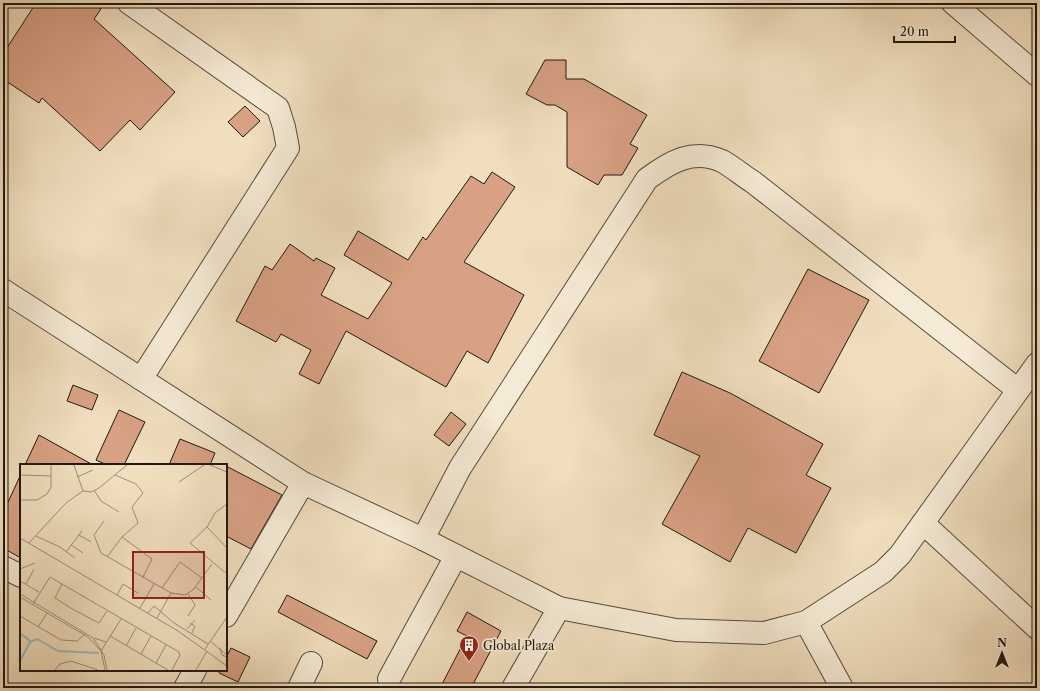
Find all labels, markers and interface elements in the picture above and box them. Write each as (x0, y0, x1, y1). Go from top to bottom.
scale bar (894, 18, 955, 44)
text: 20 m (900, 24, 929, 39)
inset map (20, 464, 227, 671)
north arrow (982, 633, 1022, 673)
building icon: Global Plaza (458, 634, 480, 662)
text: N (997, 636, 1007, 650)
place label: Global Plaza (483, 638, 555, 653)

